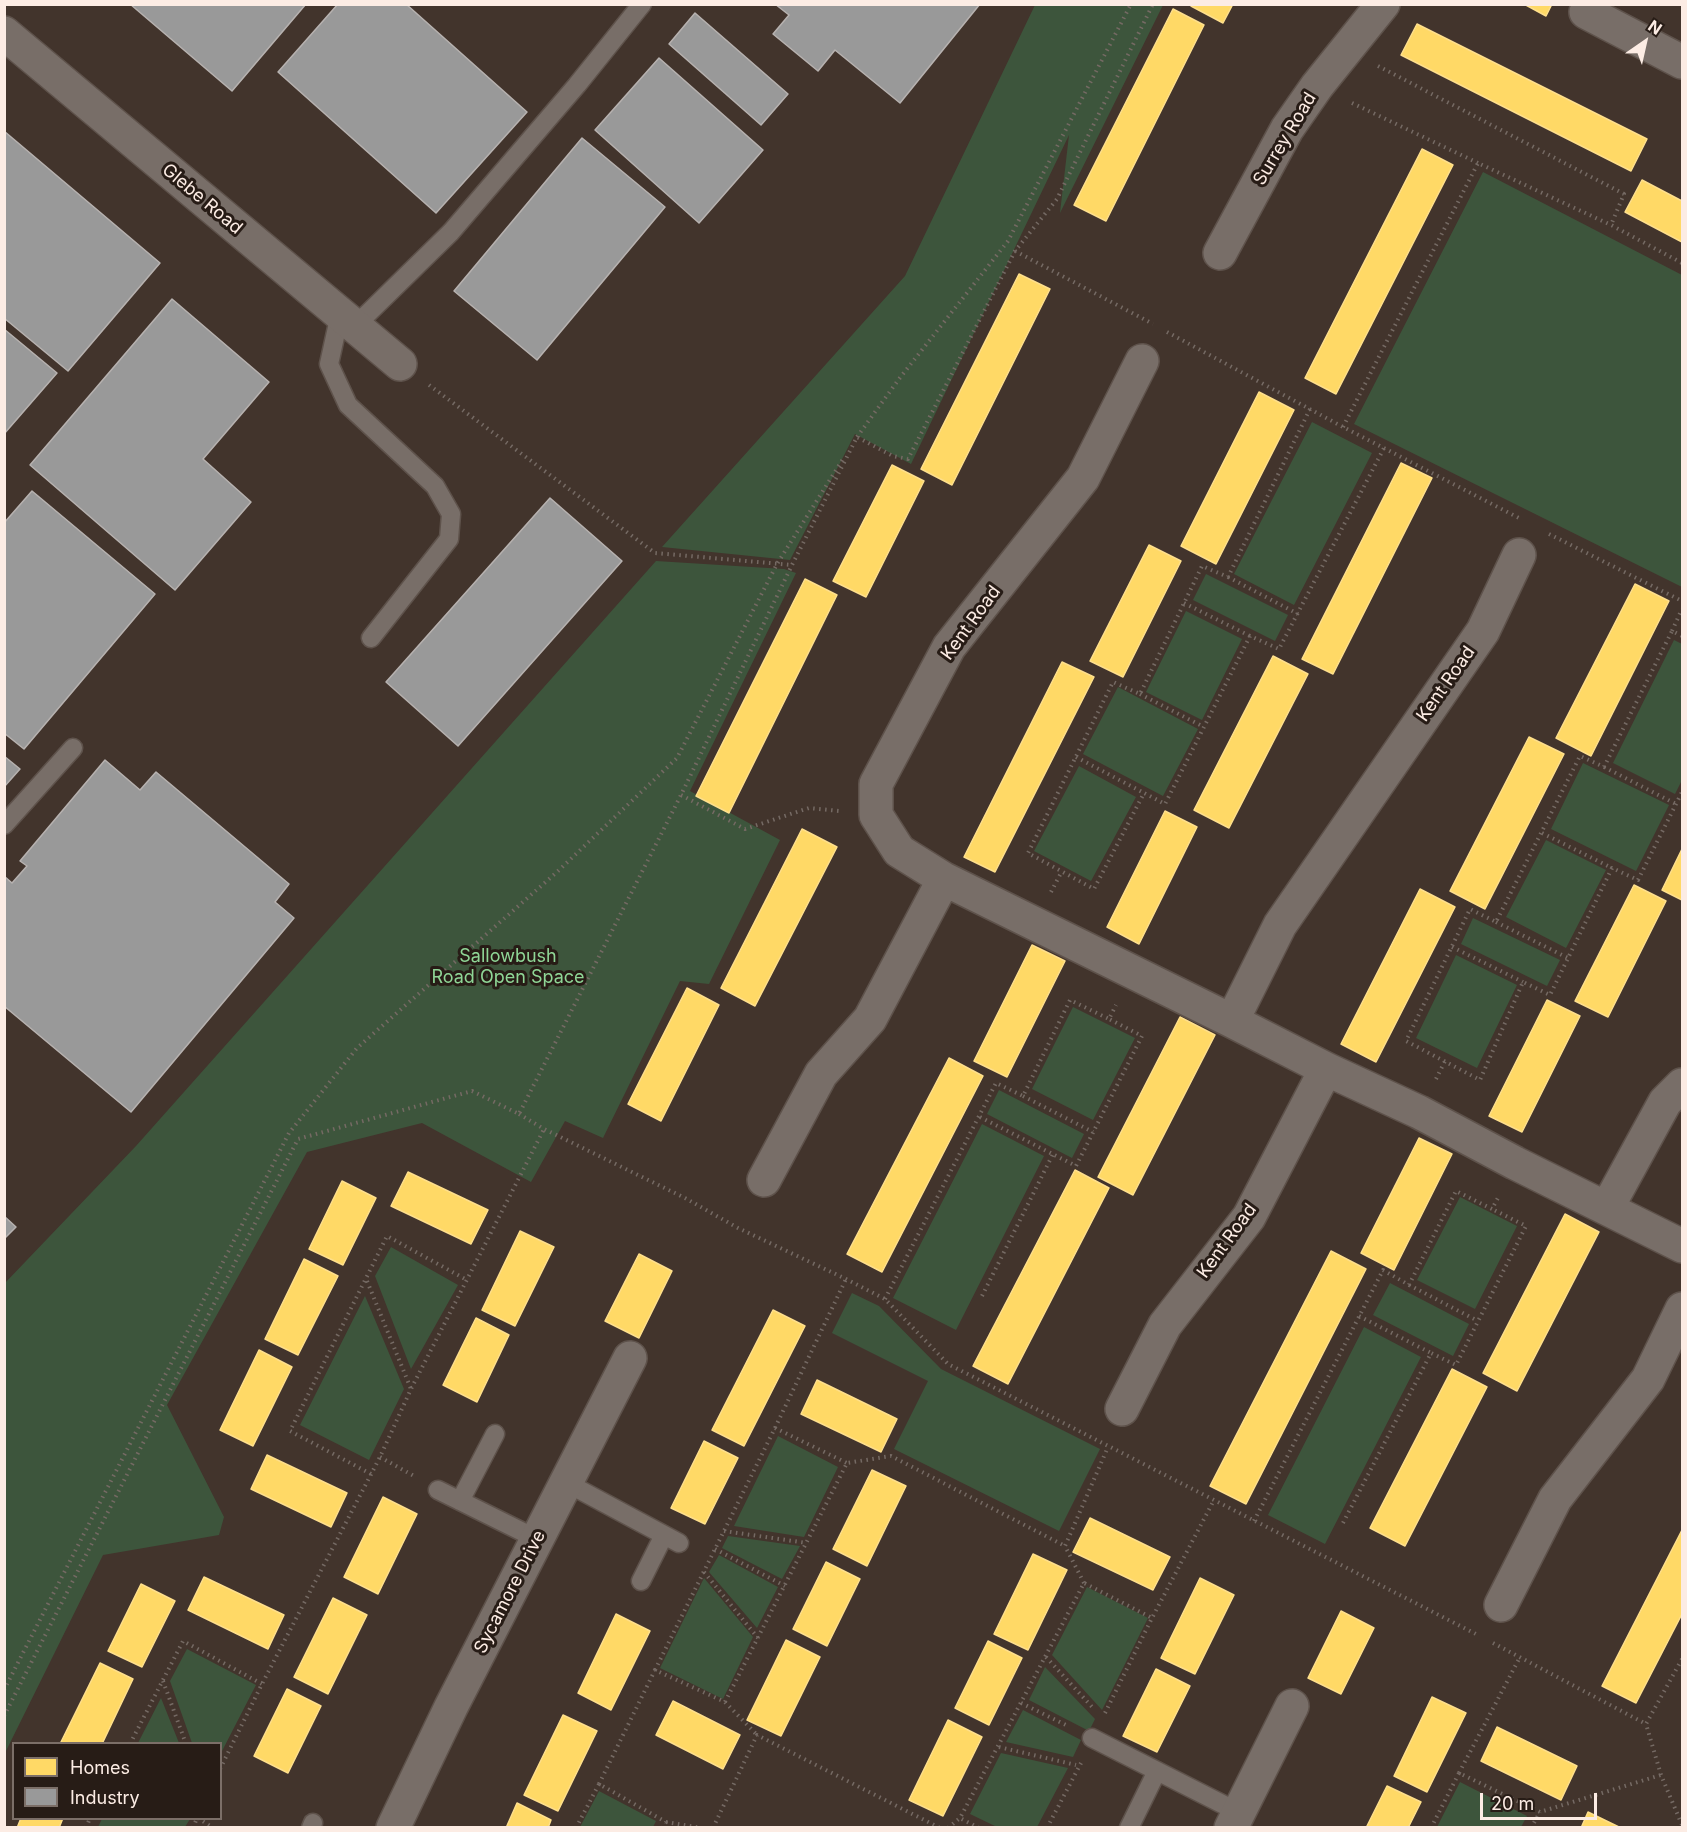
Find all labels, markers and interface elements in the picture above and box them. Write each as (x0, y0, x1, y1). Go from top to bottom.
north arrow (1615, 12, 1675, 72)
text: N (1644, 15, 1666, 39)
street label: Surrey Road (1249, 89, 1321, 189)
street label: Glebe Road (157, 159, 247, 239)
street label: Kent Road (937, 582, 1005, 664)
street label: Kent Road (1412, 642, 1480, 726)
park label: Sallowbush Road Open Space (431, 946, 585, 988)
street label: Kent Road (1193, 1200, 1261, 1282)
street label: Sycamore Drive (470, 1527, 550, 1657)
legend (12, 1742, 222, 1820)
text: Homes (70, 1757, 130, 1778)
scale bar (1483, 1781, 1600, 1819)
text: Industry (70, 1787, 140, 1808)
text: 20 m (1491, 1793, 1534, 1814)

